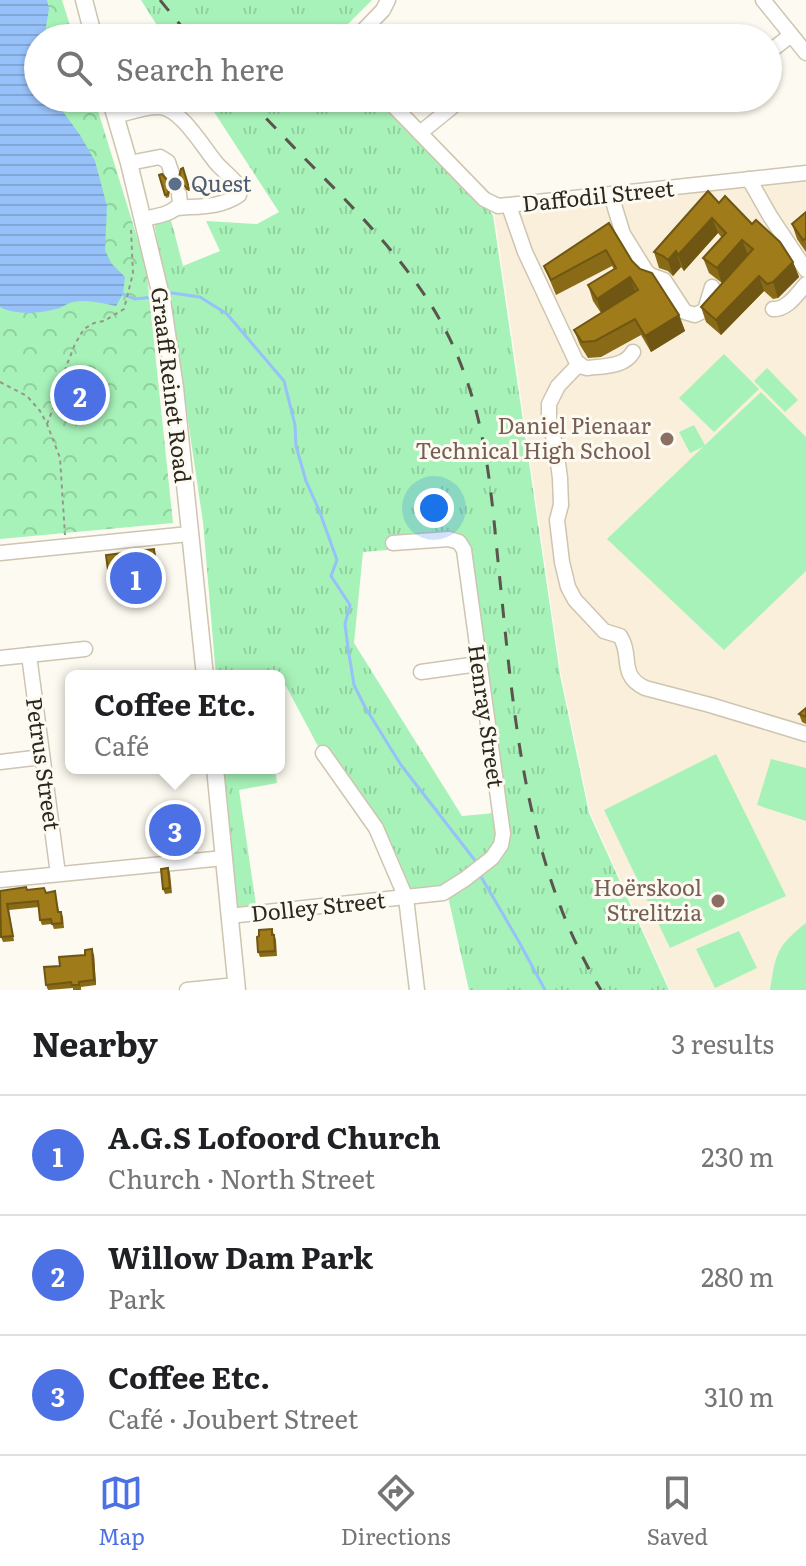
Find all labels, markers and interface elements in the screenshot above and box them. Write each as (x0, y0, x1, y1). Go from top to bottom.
search box (24, 24, 782, 112)
icon: search (52, 46, 96, 90)
text: Search here (116, 46, 284, 90)
place label: Quest (191, 166, 251, 199)
street label: Daffodil Street (520, 170, 676, 219)
marker: Quest (166, 175, 184, 193)
street label: Graaff Reinet Road (144, 285, 201, 485)
pin: 2 (54, 365, 106, 425)
place label: Daniel Pienaar Technical High School (415, 408, 652, 466)
marker: Daniel Pienaar Technical High School (658, 430, 676, 448)
your location (414, 488, 454, 528)
pin: 1 (110, 548, 162, 608)
street label: Henray Street (461, 642, 514, 790)
popup (65, 670, 285, 774)
text: Coffee Etc. (94, 681, 256, 725)
street label: Petrus Street (19, 695, 70, 833)
text: Café (94, 725, 149, 764)
pin: 3 (149, 800, 201, 860)
place label: Hoërskool Strelitzia (593, 870, 702, 928)
street label: Dolley Street (249, 882, 387, 929)
marker: Hoërskool Strelitzia (709, 892, 727, 910)
text: Nearby (32, 1017, 158, 1067)
text: 3 results (671, 1023, 774, 1062)
text: A.G.S Lofoord Church (108, 1114, 441, 1158)
text: 1 (53, 1136, 63, 1175)
text: 230 m (701, 1136, 774, 1175)
text: Church · North Street (108, 1158, 375, 1197)
text: Willow Dam Park (108, 1234, 373, 1278)
text: 2 (51, 1256, 65, 1295)
text: 280 m (701, 1256, 774, 1295)
text: Park (108, 1278, 165, 1317)
text: Coffee Etc. (108, 1354, 270, 1398)
text: 3 (51, 1376, 65, 1415)
text: 310 m (704, 1376, 774, 1415)
text: Café · Joubert Street (108, 1398, 358, 1437)
tab: Map (98, 1471, 145, 1552)
tab: Directions (341, 1471, 451, 1552)
tab: Saved (647, 1471, 708, 1552)

